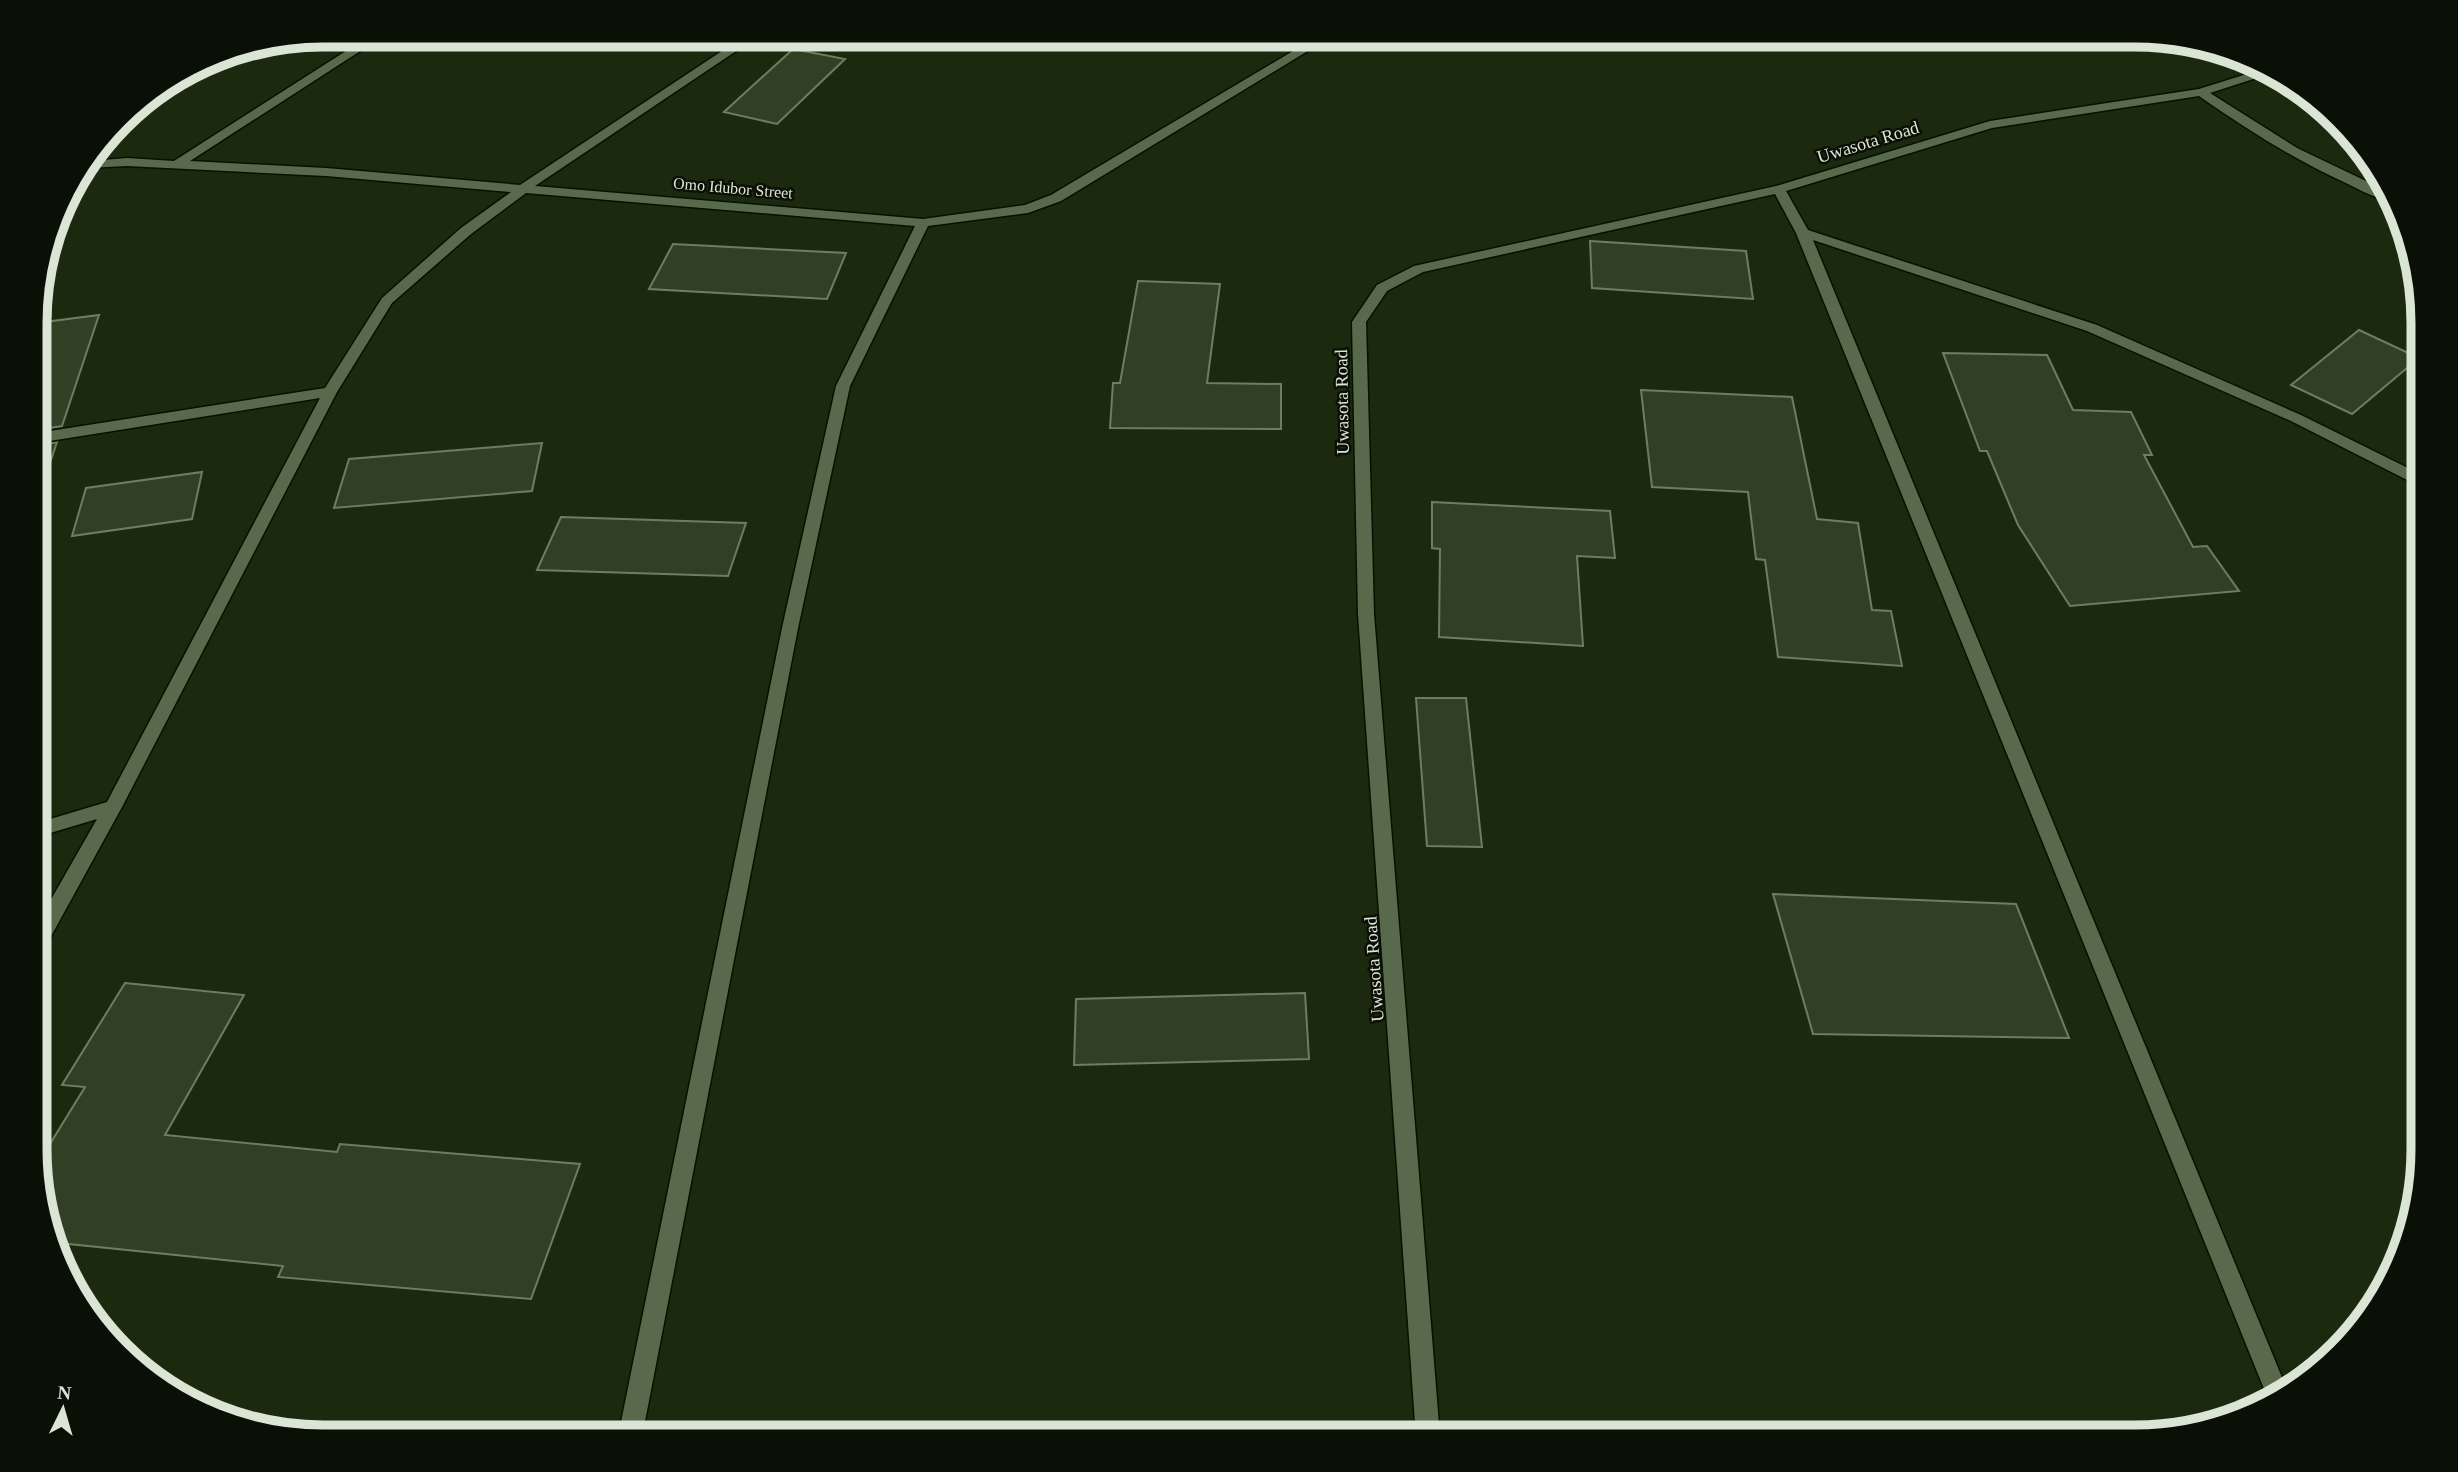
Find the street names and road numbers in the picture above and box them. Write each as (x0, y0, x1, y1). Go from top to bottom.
street label: Uwasota Road (1815, 117, 1921, 167)
street label: Omo Idubor Street (672, 174, 794, 202)
street label: Uwasota Road (1331, 349, 1353, 455)
street label: Uwasota Road (1360, 916, 1388, 1022)

